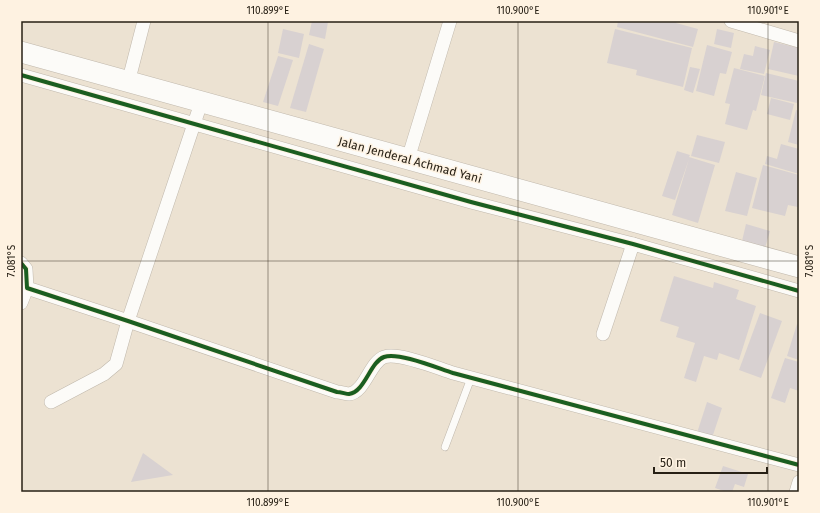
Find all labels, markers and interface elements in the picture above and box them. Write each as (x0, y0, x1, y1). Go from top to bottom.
text: 110.899°E (247, 5, 289, 17)
text: 110.900°E (496, 5, 540, 17)
text: 110.901°E (747, 5, 789, 17)
street label: Jalan Jenderal Achmad Yani (337, 134, 483, 186)
text: 7.081°S (6, 244, 18, 277)
text: 7.081°S (804, 244, 816, 277)
scale bar (654, 449, 767, 475)
text: 50 m (660, 456, 686, 470)
text: 110.899°E (247, 497, 289, 509)
text: 110.900°E (496, 497, 540, 509)
text: 110.901°E (747, 497, 789, 509)

